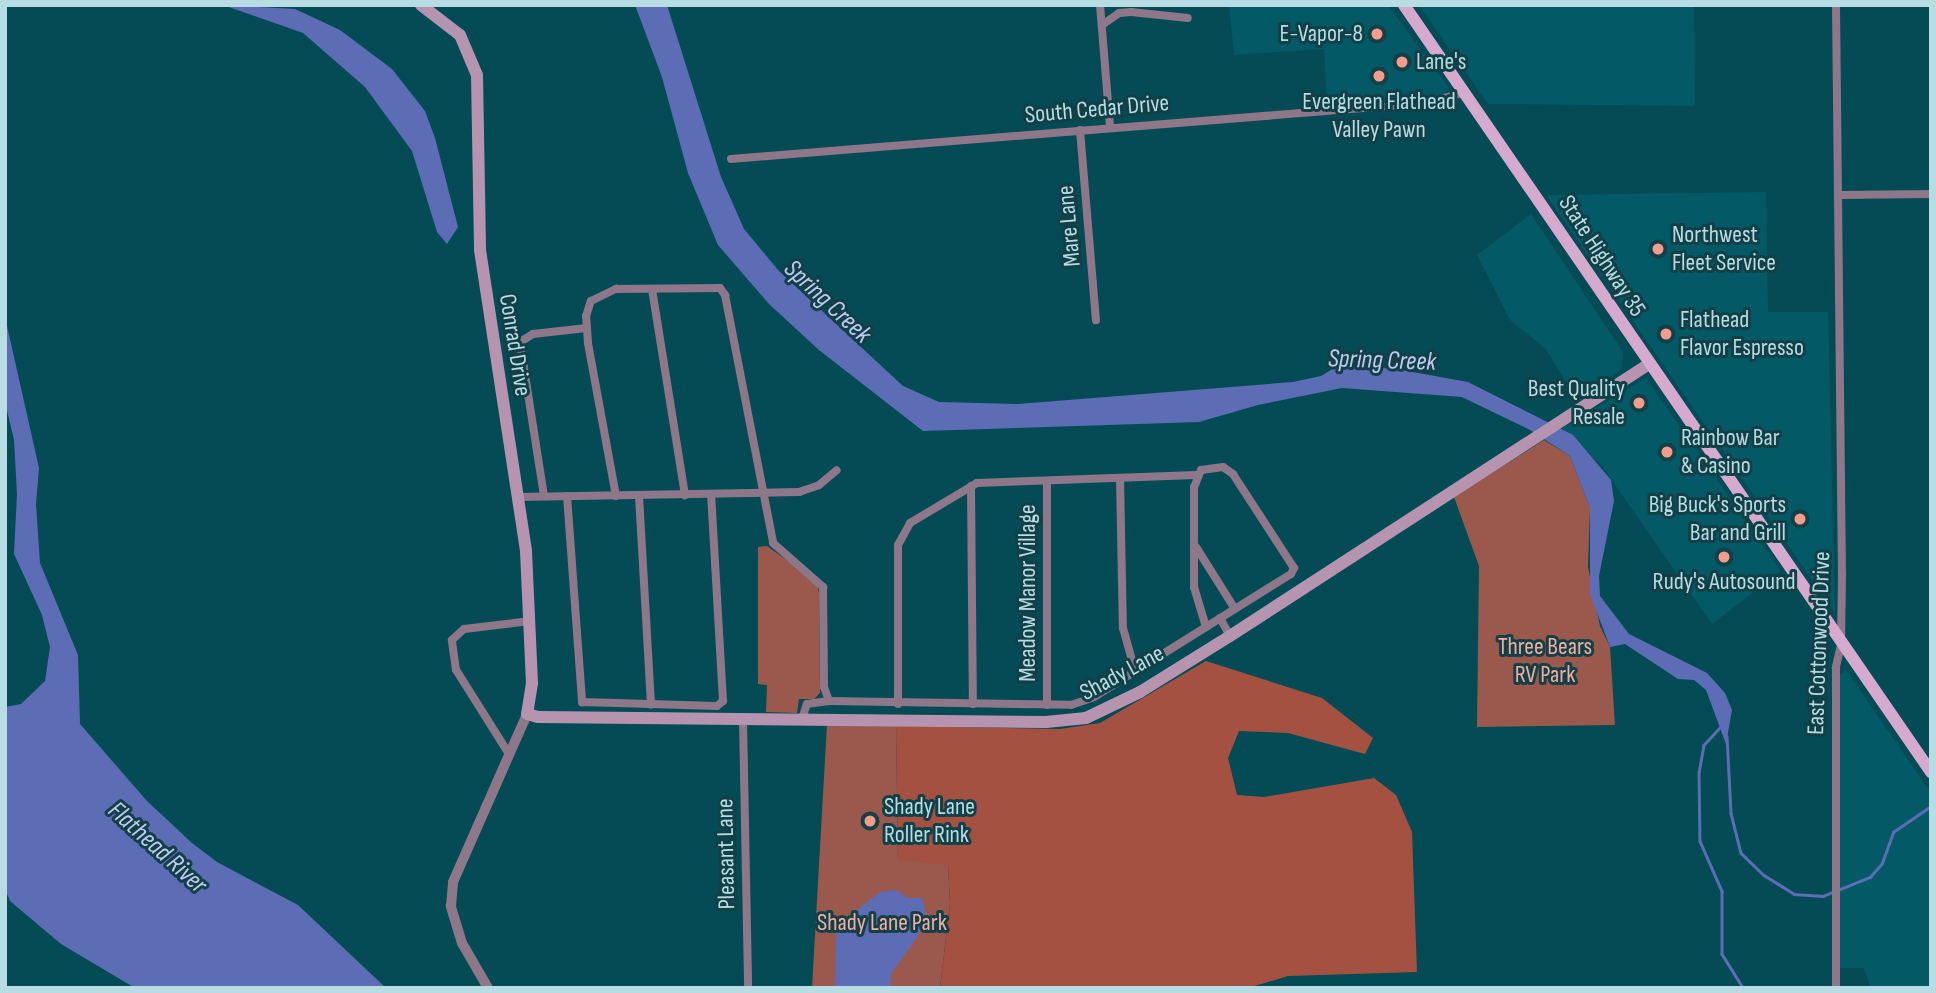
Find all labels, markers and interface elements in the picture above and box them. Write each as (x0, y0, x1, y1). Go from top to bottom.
place label: E-Vapor-8 (1280, 20, 1363, 48)
marker: E-Vapor-8 (1369, 26, 1385, 42)
place label: Lane's (1416, 48, 1466, 76)
marker: Lane's (1394, 54, 1410, 70)
marker: Evergreen Flathead Valley Pawn (1371, 68, 1387, 84)
street label: South Cedar Drive (1024, 88, 1170, 130)
place label: Evergreen Flathead Valley Pawn (1302, 88, 1456, 144)
street label: Mare Lane (1051, 184, 1087, 268)
street label: State Highway 35 (1552, 190, 1652, 322)
place label: Northwest Fleet Service (1672, 221, 1776, 277)
marker: Northwest Fleet Service (1650, 241, 1666, 257)
water label: Spring Creek (777, 254, 877, 350)
street label: Conrad Drive (493, 292, 537, 398)
place label: Flathead Flavor Espresso (1680, 306, 1804, 362)
marker: Flathead Flavor Espresso (1658, 326, 1674, 342)
water label: Spring Creek (1327, 344, 1437, 378)
place label: Best Quality Resale (1528, 375, 1625, 431)
marker: Best Quality Resale (1631, 395, 1647, 411)
place label: Rainbow Bar & Casino (1681, 424, 1780, 480)
marker: Rainbow Bar & Casino (1659, 444, 1675, 460)
place label: Big Buck's Sports Bar and Grill (1649, 491, 1786, 547)
street label: Meadow Manor Village (1014, 504, 1042, 682)
marker: Big Buck's Sports Bar and Grill (1792, 511, 1808, 527)
marker: Rudy's Autosound (1716, 549, 1732, 565)
street label: East Cottonwood Drive (1801, 551, 1837, 735)
place label: Rudy's Autosound (1653, 568, 1795, 596)
park label: Three Bears RV Park (1498, 633, 1592, 689)
street label: Shady Lane (1075, 639, 1169, 707)
place label: Shady Lane Roller Rink (884, 793, 975, 849)
water label: Flathead River (101, 795, 213, 901)
street label: Pleasant Lane (711, 798, 741, 910)
marker: Shady Lane Roller Rink (862, 813, 878, 829)
park label: Shady Lane Park (817, 909, 947, 937)

